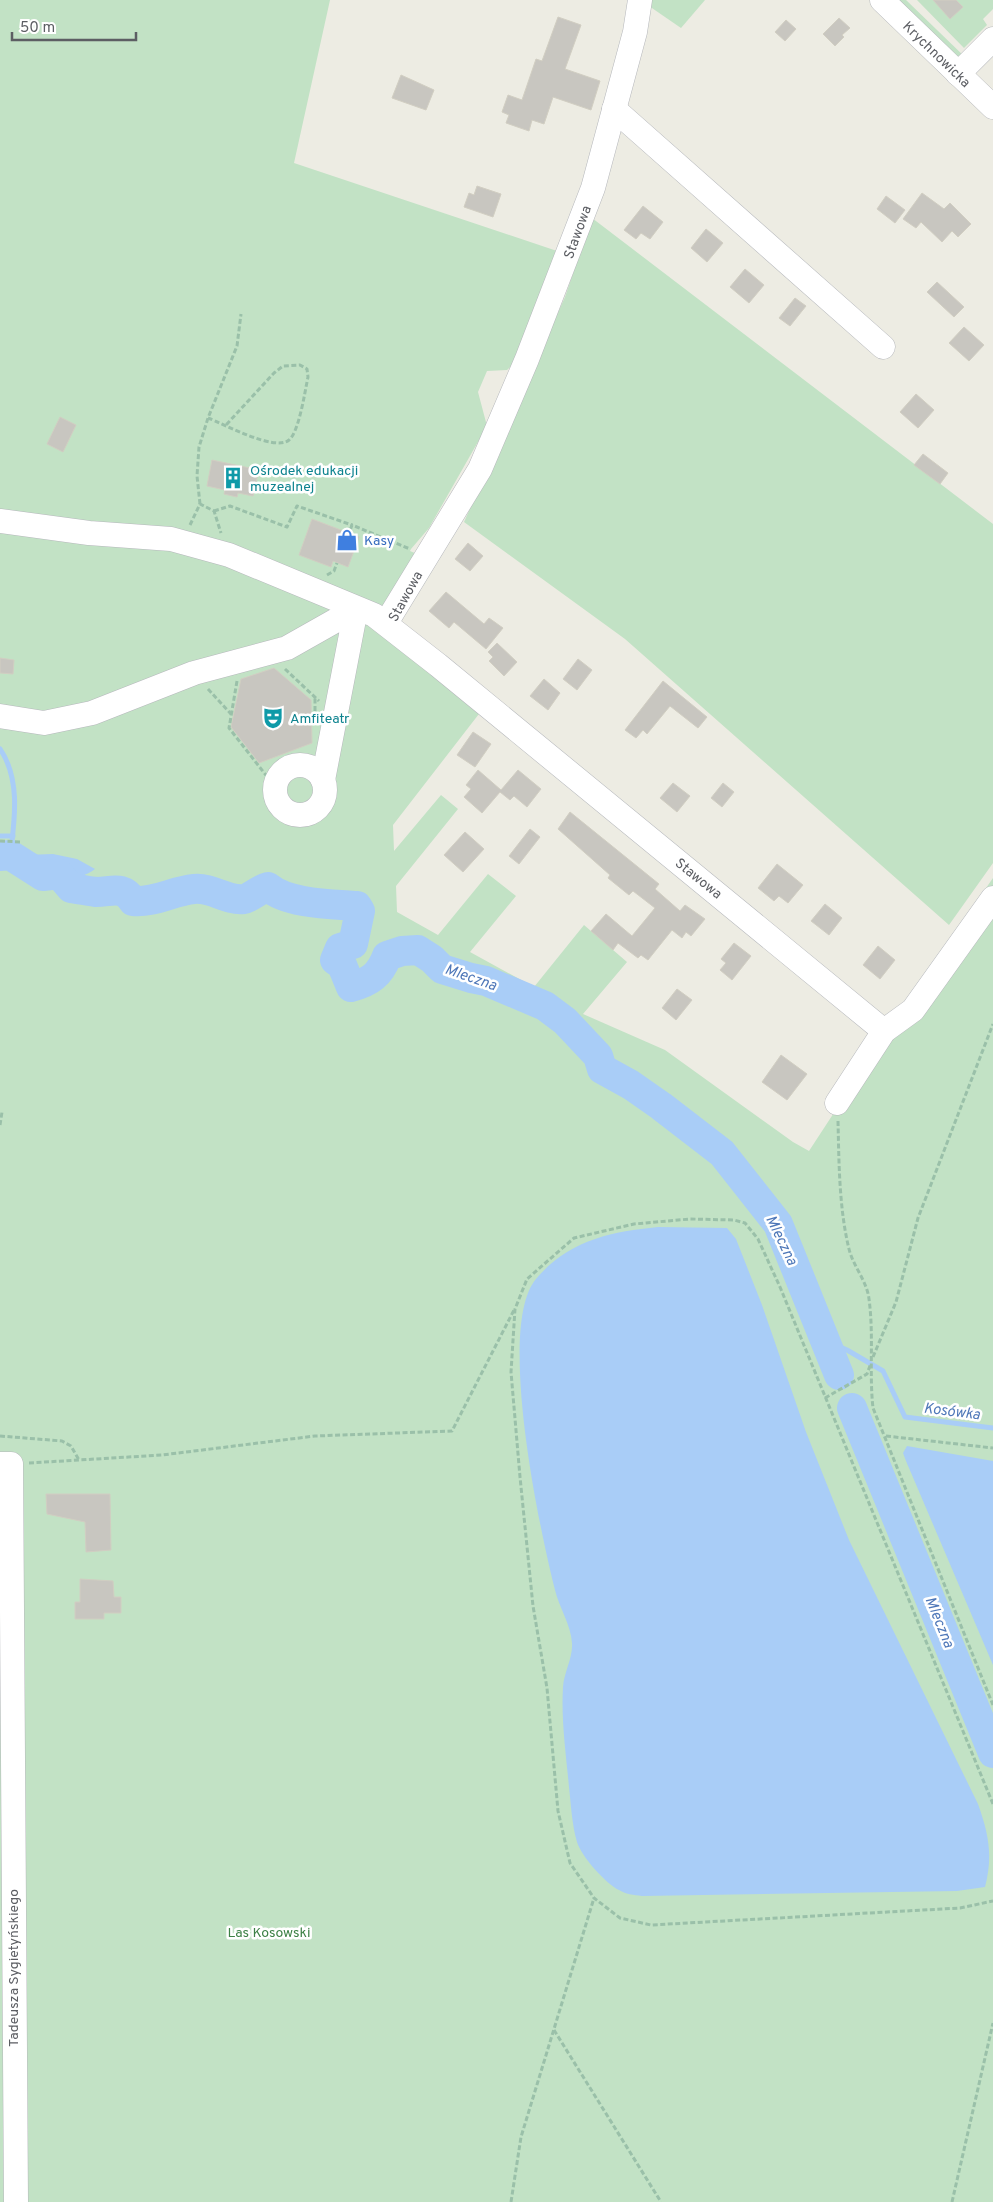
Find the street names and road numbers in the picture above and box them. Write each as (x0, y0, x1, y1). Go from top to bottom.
street label: Krychnowicka (898, 18, 974, 92)
street label: Stawowa (561, 204, 596, 261)
street label: Stawowa (385, 568, 427, 625)
street label: Stawowa (671, 855, 725, 903)
street label: Tadeusza Sygietyńskiego (6, 1889, 23, 2047)

